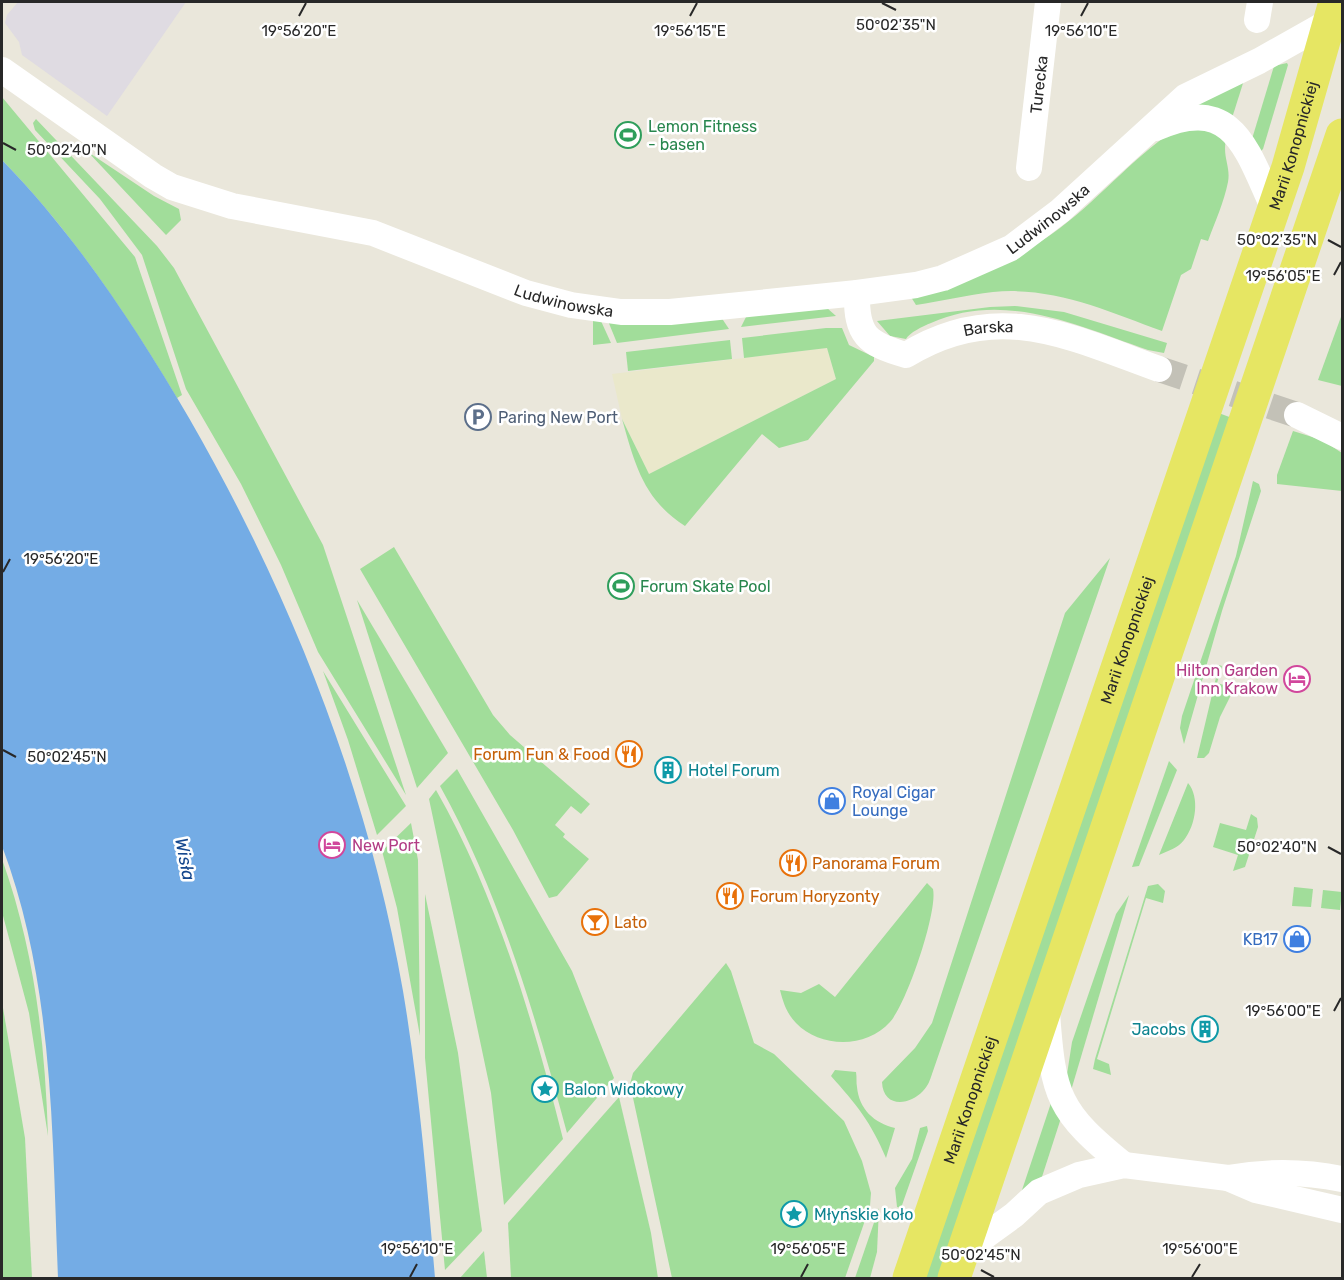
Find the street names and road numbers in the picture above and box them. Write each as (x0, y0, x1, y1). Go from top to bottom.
street label: Turecka (1026, 54, 1051, 115)
street label: Marii Konopnickiej (1265, 79, 1322, 212)
street label: Ludwinowska (1002, 180, 1093, 258)
street label: Ludwinowska (512, 280, 615, 320)
street label: Barska (961, 317, 1014, 340)
street label: Marii Konopnickiej (1096, 574, 1157, 706)
street label: Marii Konopnickiej (939, 1034, 1000, 1166)

